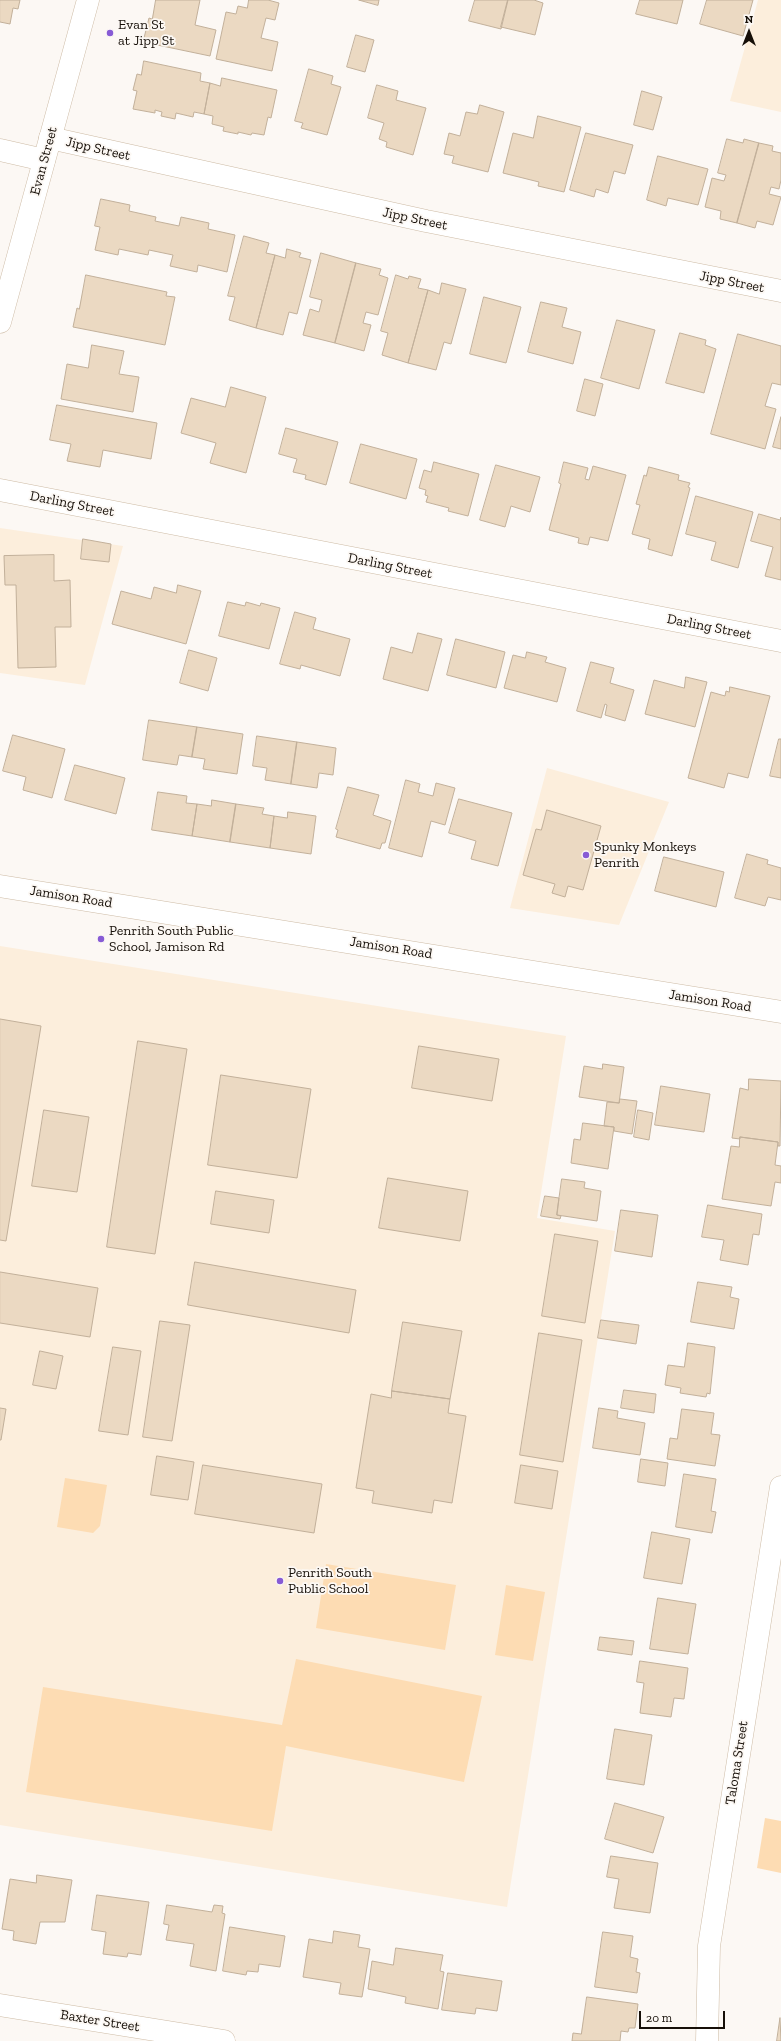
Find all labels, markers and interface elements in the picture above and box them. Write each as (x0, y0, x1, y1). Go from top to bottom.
north arrow (729, 12, 769, 52)
text: N (745, 13, 753, 26)
place label: Evan St at Jipp St (118, 17, 174, 50)
marker: Evan St at Jipp St (105, 28, 115, 38)
street label: Evan Street (27, 125, 61, 197)
street label: Jipp Street (64, 133, 132, 165)
street label: Jipp Street (381, 204, 449, 234)
street label: Jipp Street (698, 268, 766, 296)
street label: Darling Street (28, 488, 116, 520)
street label: Darling Street (346, 550, 434, 582)
street label: Darling Street (665, 611, 753, 643)
place label: Spunky Monkeys Penrith (594, 839, 696, 872)
marker: Spunky Monkeys Penrith (581, 850, 591, 860)
street label: Jamison Road (29, 882, 113, 912)
place label: Penrith South Public School, Jamison Rd (109, 923, 234, 956)
street label: Jamison Road (349, 933, 433, 963)
marker: Penrith South Public School, Jamison Rd (96, 934, 106, 944)
street label: Jamison Road (668, 986, 752, 1016)
place label: Penrith South Public School (288, 1565, 372, 1598)
marker: Penrith South Public School (275, 1576, 285, 1586)
street label: Taloma Street (722, 1720, 752, 1806)
scale bar (641, 2003, 727, 2029)
street label: Baxter Street (59, 2006, 141, 2036)
text: 20 m (646, 2011, 672, 2025)

